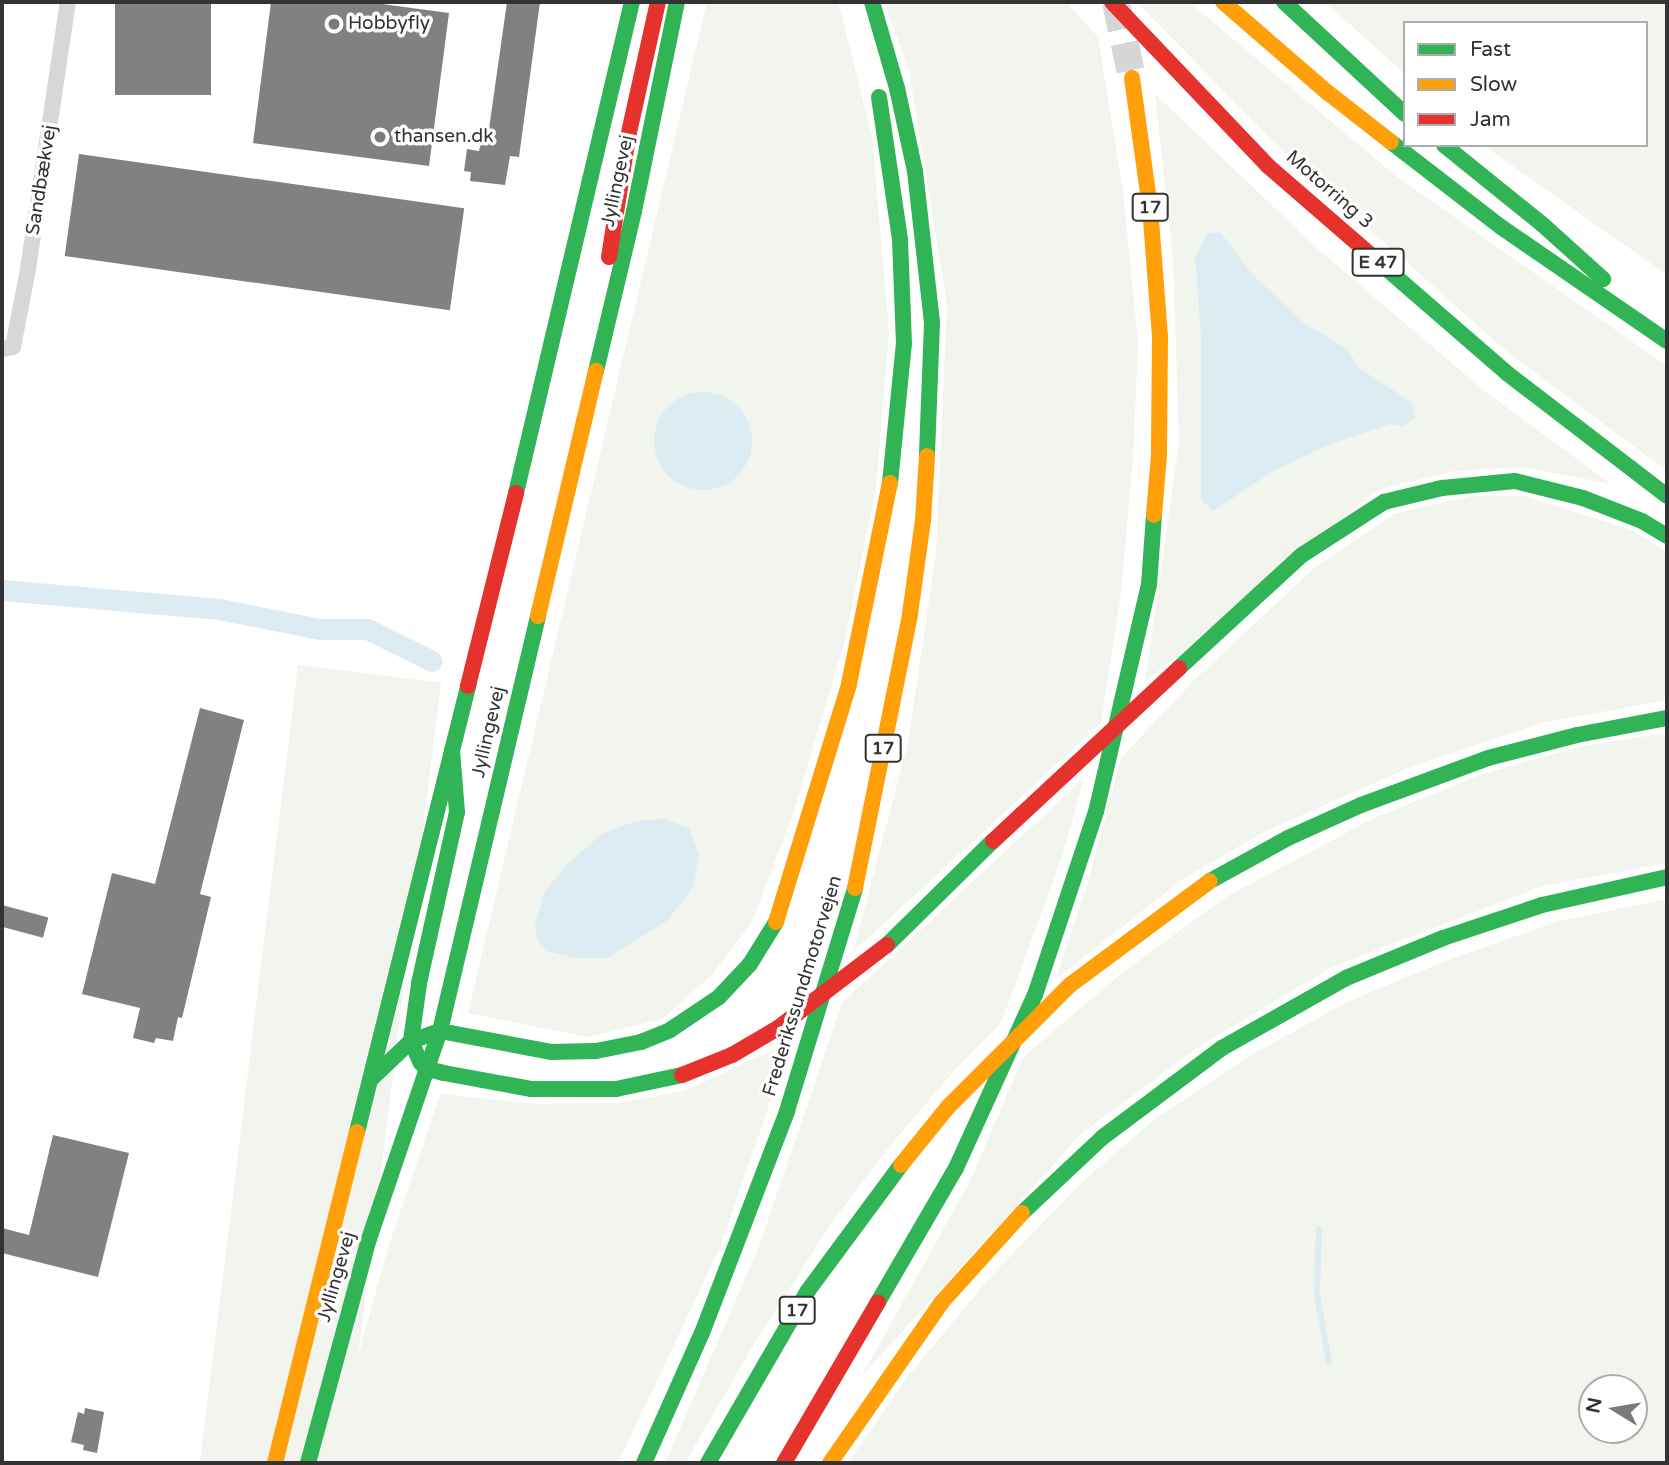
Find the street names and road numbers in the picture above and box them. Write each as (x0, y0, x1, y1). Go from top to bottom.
street label: Sandbækvej (22, 123, 62, 237)
street label: Jyllingevej (597, 133, 639, 229)
street label: Motorring 3 (1281, 146, 1377, 234)
road number: 17 (1131, 192, 1169, 222)
road number: E 47 (1350, 248, 1406, 276)
street label: Jyllingevej (467, 684, 511, 780)
road number: 17 (864, 734, 902, 762)
street label: Frederikssundmotorvejen (758, 873, 848, 1099)
street label: Jyllingevej (313, 1229, 361, 1325)
road number: 17 (778, 1296, 816, 1324)

